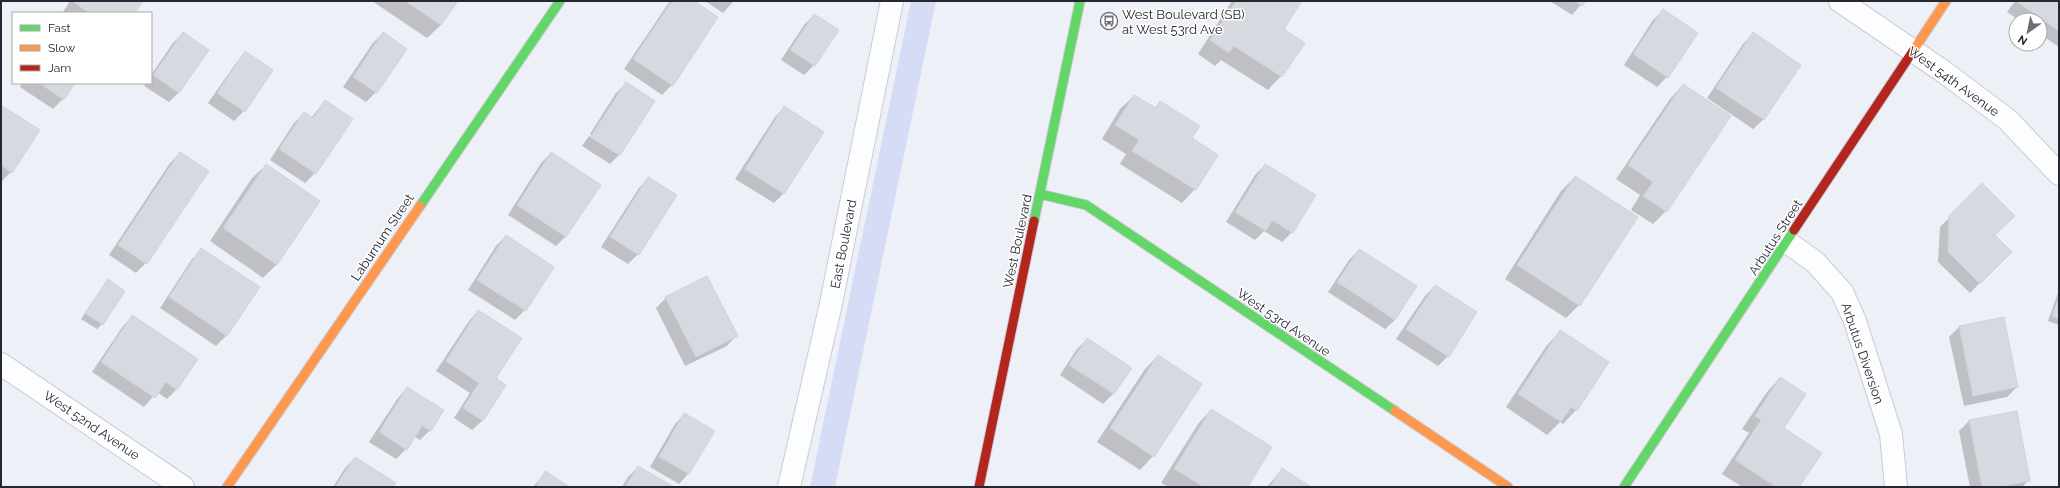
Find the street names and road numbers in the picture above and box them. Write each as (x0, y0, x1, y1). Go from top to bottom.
street label: West 54th Avenue (1905, 43, 2002, 120)
street label: Laburnum Street (348, 190, 417, 284)
street label: West Boulevard (1000, 193, 1035, 289)
street label: Arbutus Street (1745, 196, 1806, 278)
street label: East Boulevard (828, 198, 859, 290)
street label: West 53rd Avenue (1234, 286, 1334, 359)
street label: Arbutus Diversion (1838, 301, 1887, 406)
street label: West 52nd Avenue (41, 388, 143, 463)

